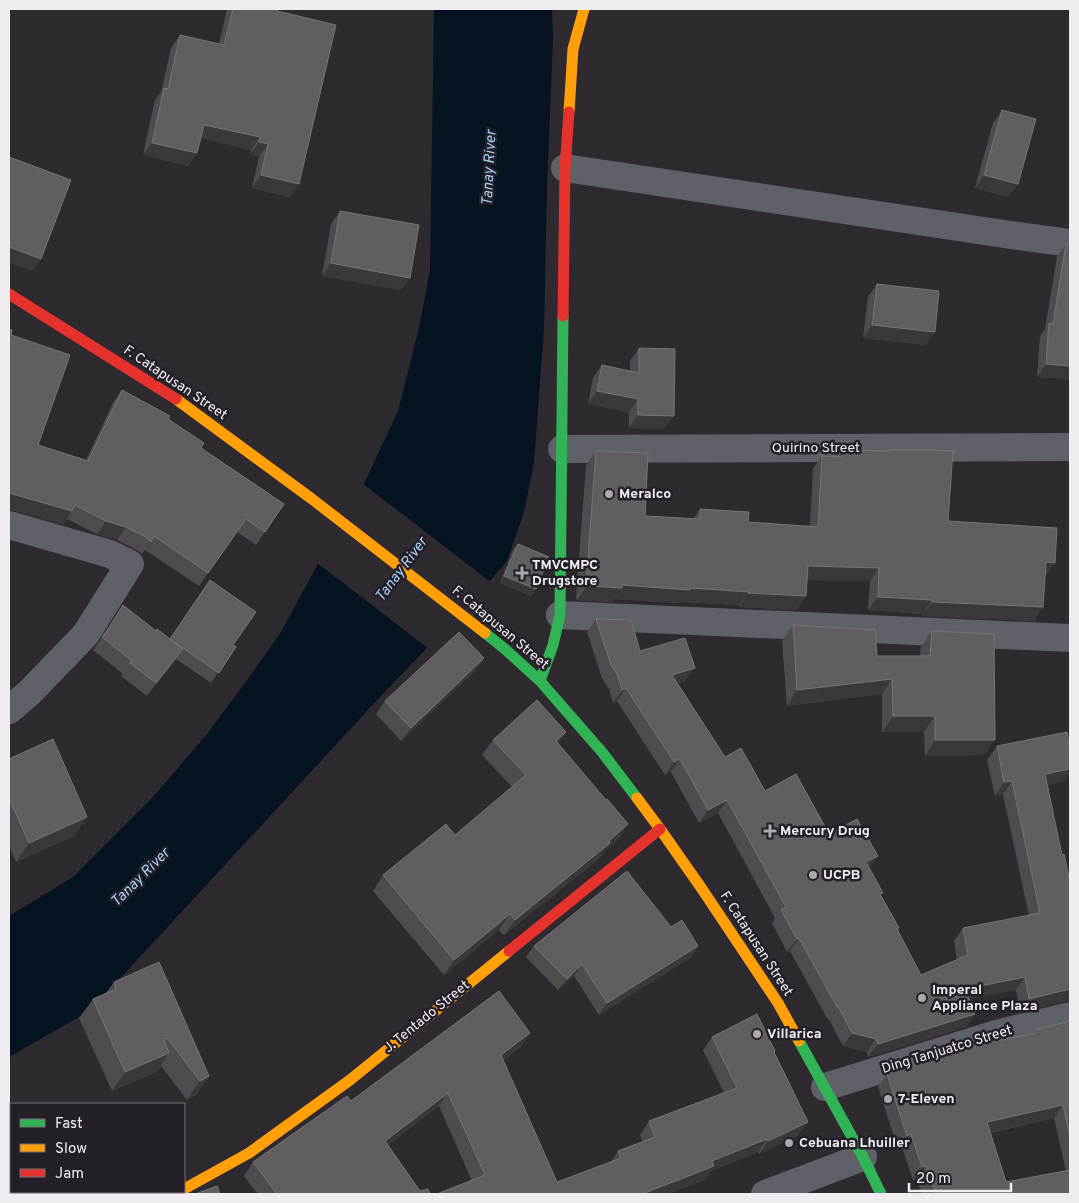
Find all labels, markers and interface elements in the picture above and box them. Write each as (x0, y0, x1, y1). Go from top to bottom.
water label: Tanay River (479, 128, 502, 206)
street label: F. Catapusan Street (120, 342, 230, 424)
street label: Quirino Street (772, 440, 860, 457)
place label: Meralco (619, 486, 671, 503)
marker: Meralco (603, 488, 615, 500)
water label: Tanay River (372, 533, 433, 606)
place label: TMVCMPC Drugstore (532, 557, 598, 590)
marker: TMVCMPC Drugstore (516, 567, 528, 579)
street label: F. Catapusan Street (448, 582, 552, 674)
place label: Mercury Drug (780, 823, 870, 840)
marker: Mercury Drug (764, 825, 776, 837)
water label: Tanay River (107, 843, 176, 912)
place label: UCPB (823, 867, 860, 884)
marker: UCPB (807, 869, 819, 881)
street label: F. Catapusan Street (716, 888, 796, 1000)
street label: J. Tentado Street (381, 977, 473, 1057)
place label: Imperal Appliance Plaza (932, 982, 1037, 1015)
marker: Imperal Appliance Plaza (916, 992, 928, 1004)
street label: Ding Tanjuatco Street (880, 1022, 1014, 1078)
place label: Villarica (767, 1026, 822, 1043)
marker: Villarica (751, 1028, 763, 1040)
place label: 7-Eleven (898, 1091, 955, 1108)
marker: 7-Eleven (882, 1093, 894, 1105)
legend (10, 1103, 185, 1193)
text: Fast (55, 1115, 83, 1134)
place label: Cebuana Lhuiller (799, 1135, 910, 1152)
marker: Cebuana Lhuiller (783, 1137, 795, 1149)
text: Slow (55, 1140, 87, 1159)
scale bar (909, 1160, 1012, 1192)
text: Jam (55, 1165, 84, 1184)
text: 20 m (916, 1170, 951, 1189)

